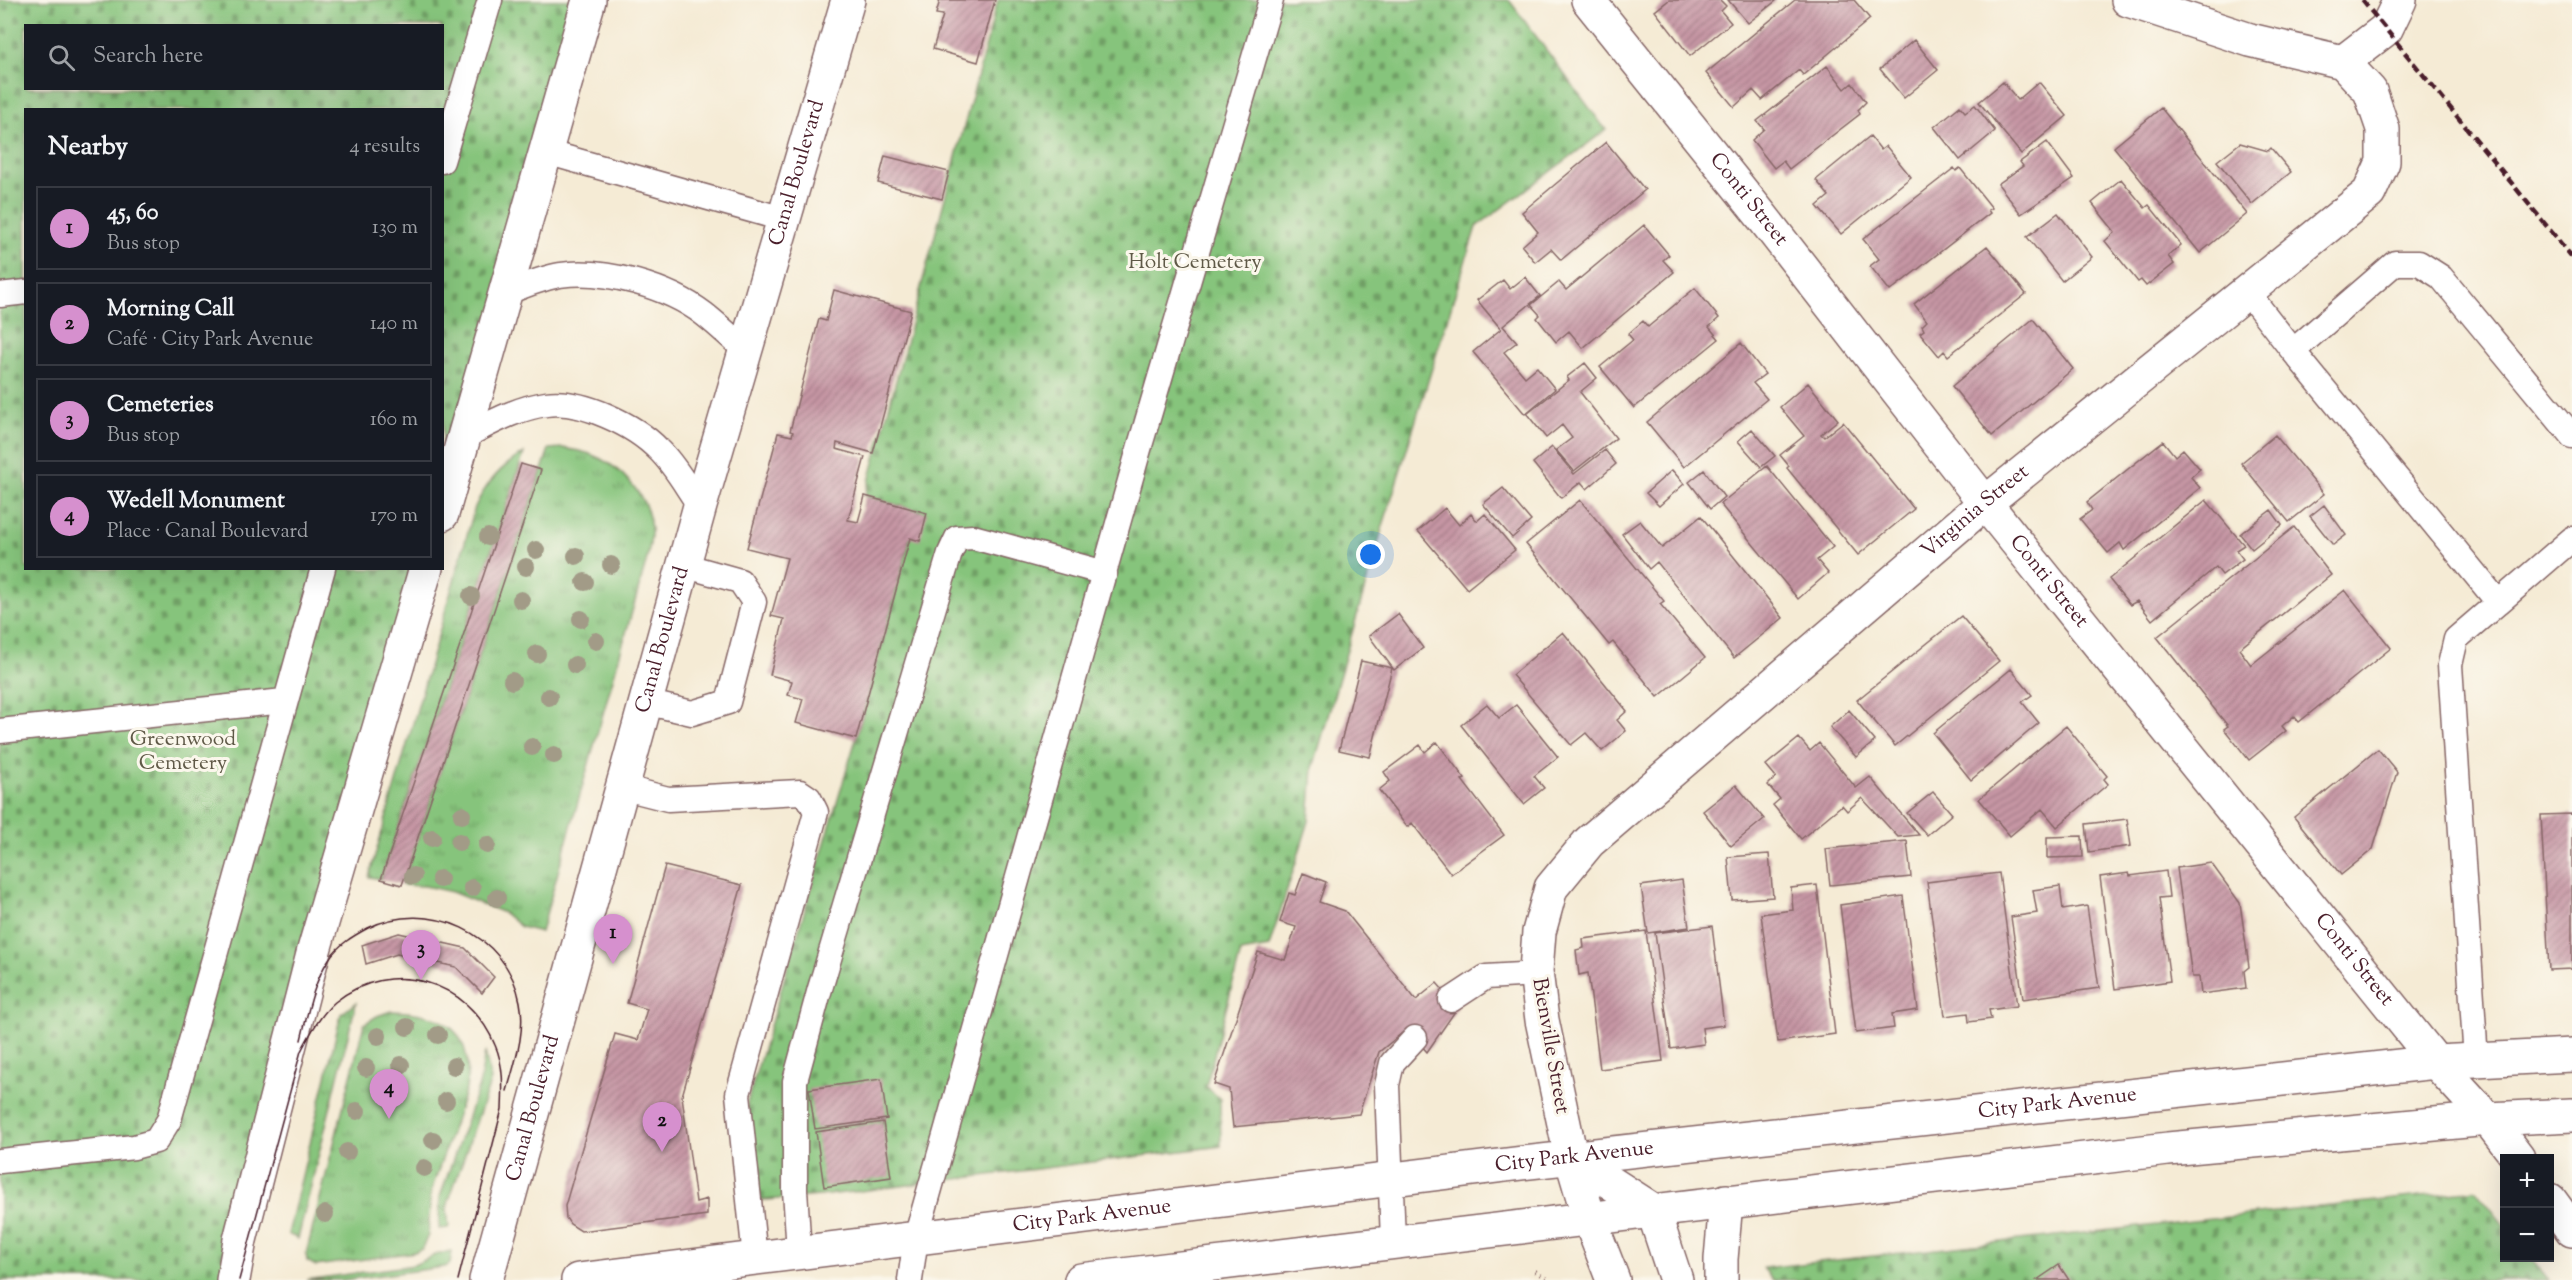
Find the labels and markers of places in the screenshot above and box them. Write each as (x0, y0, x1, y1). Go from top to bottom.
pin: 1 (594, 914, 632, 964)
pin: 3 (402, 930, 440, 980)
pin: 4 (370, 1070, 408, 1119)
pin: 2 (642, 1102, 682, 1152)

